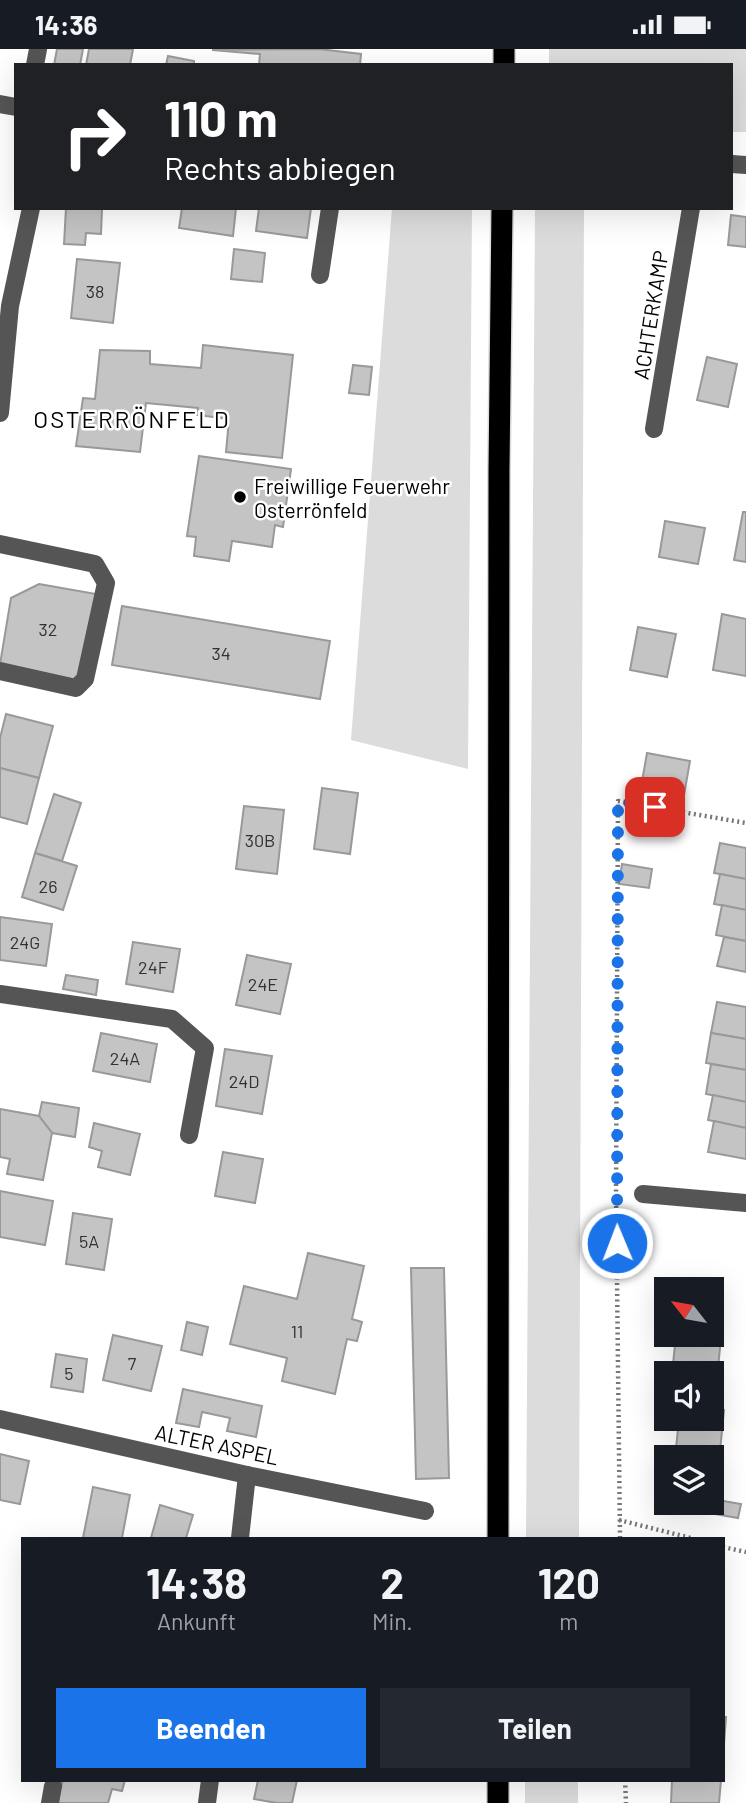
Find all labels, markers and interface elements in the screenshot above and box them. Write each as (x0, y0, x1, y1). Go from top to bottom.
text: 14:36 (35, 9, 97, 40)
text: 110 m (164, 88, 278, 147)
icon: right (49, 91, 140, 182)
text: Rechts abbiegen (164, 148, 396, 186)
street label: ACHTERKAMP (627, 249, 673, 381)
house number: 38 (86, 280, 104, 302)
district label: OSTERRÖNFELD (33, 404, 231, 433)
place label: Freiwillige Feuerwehr Osterrönfeld (254, 473, 450, 522)
marker: Freiwillige Feuerwehr Osterrönfeld (232, 489, 248, 505)
house number: 32 (39, 618, 57, 640)
house number: 34 (211, 642, 231, 664)
pin (625, 777, 685, 837)
icon: arrive (636, 788, 674, 826)
house number: 30B (245, 829, 275, 851)
house number: 26 (39, 875, 57, 897)
house number: 24G (10, 931, 40, 953)
house number: 24F (138, 956, 168, 978)
house number: 24E (248, 973, 278, 995)
house number: 24A (110, 1047, 140, 1069)
house number: 24D (229, 1070, 259, 1092)
position arrow (580, 1206, 654, 1280)
house number: 5A (79, 1230, 99, 1252)
north arrow (654, 1277, 724, 1347)
map controls (654, 1277, 724, 1515)
house number: 11 (291, 1320, 303, 1342)
house number: 7 (128, 1352, 137, 1374)
button: sound (654, 1361, 724, 1431)
house number: 5 (64, 1362, 74, 1384)
street label: ALTER ASPEL (153, 1419, 281, 1469)
button: layers (654, 1445, 724, 1515)
text: 14:38 (146, 1557, 247, 1607)
text: 2 (381, 1557, 404, 1607)
text: 120 (538, 1557, 600, 1607)
text: Ankunft (157, 1607, 236, 1635)
text: Min. (372, 1607, 413, 1635)
text: m (559, 1607, 578, 1635)
button: Beenden (56, 1688, 366, 1768)
button: Teilen (380, 1688, 690, 1768)

